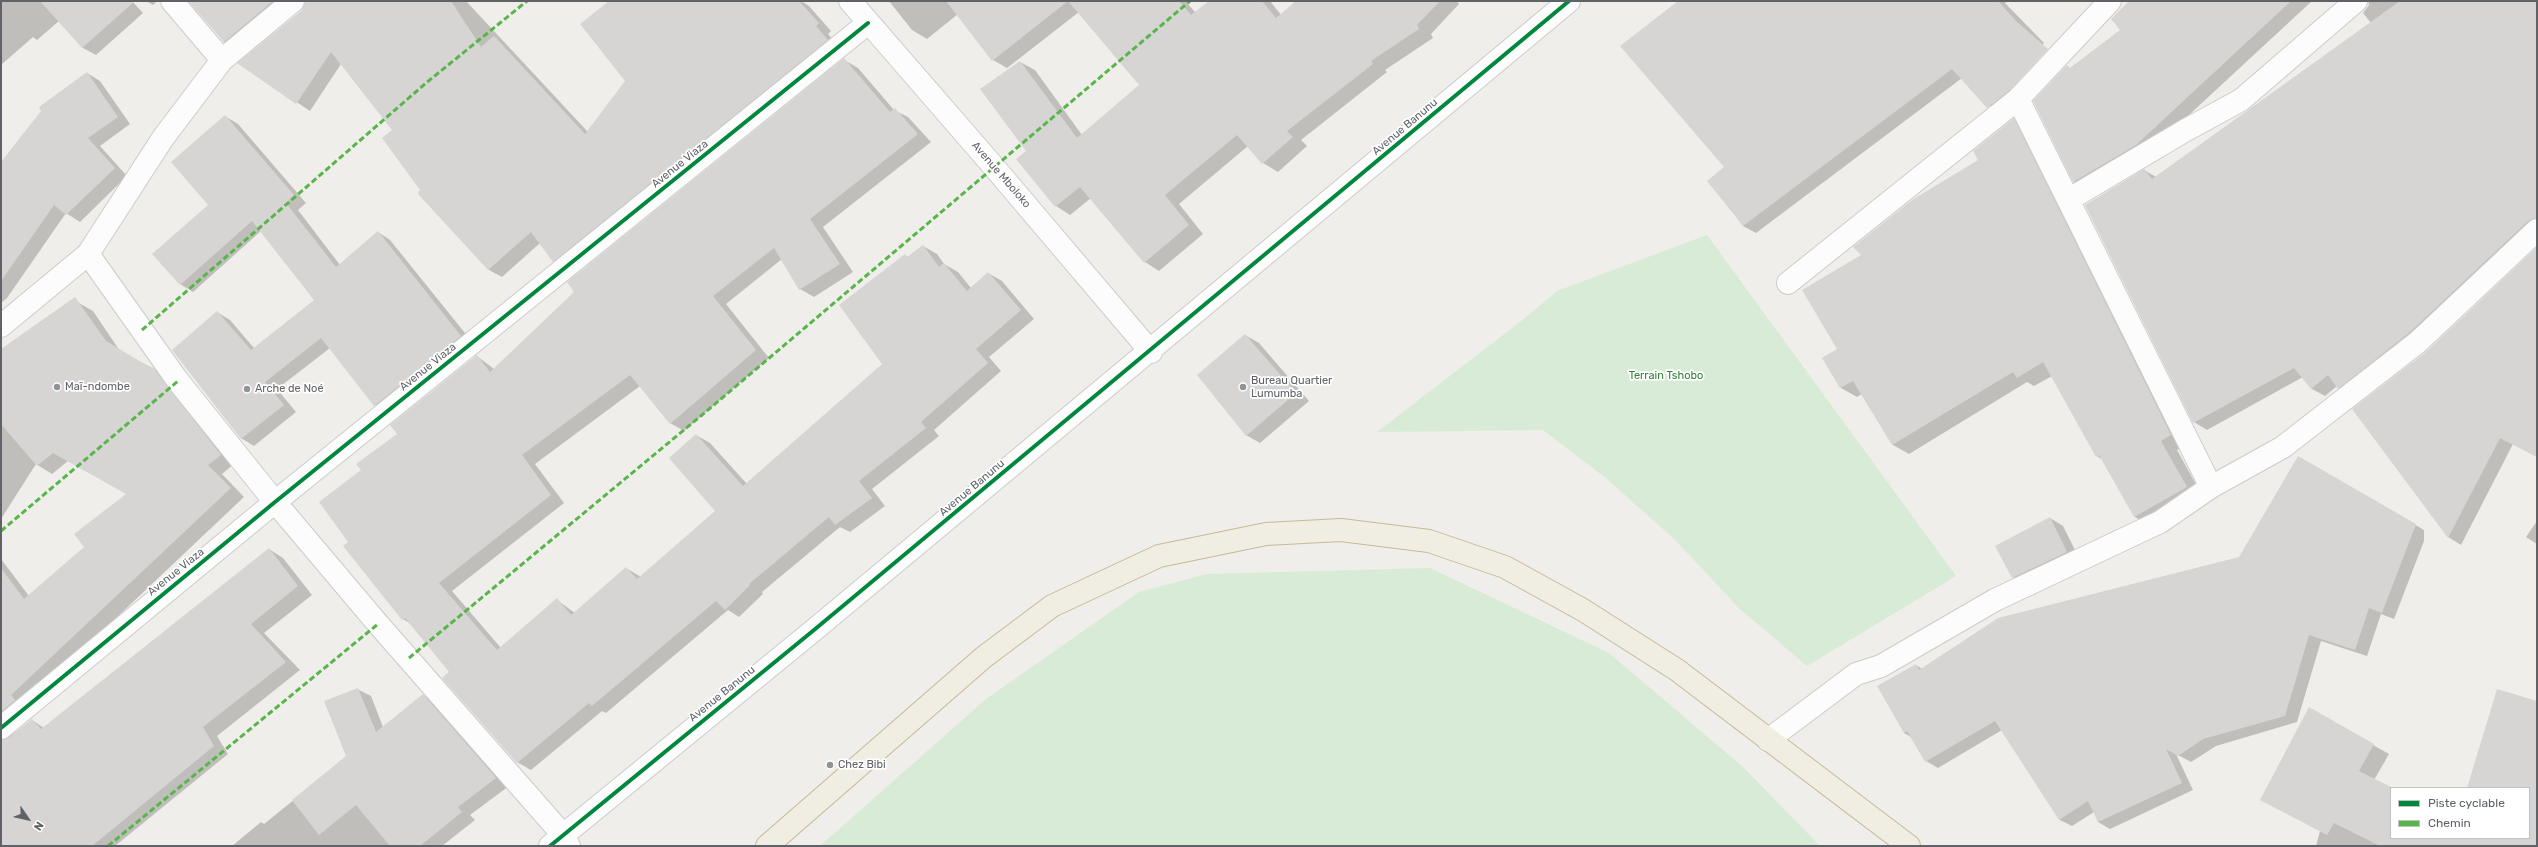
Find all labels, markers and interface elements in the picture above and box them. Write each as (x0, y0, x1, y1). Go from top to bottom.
street label: Avenue Banunu (1370, 96, 1440, 158)
street label: Avenue Viaza (649, 137, 711, 191)
street label: Avenue Mboloko (969, 139, 1033, 211)
street label: Avenue Viaza (397, 340, 459, 394)
park label: Terrain Tshobo (1629, 369, 1703, 383)
place label: Bureau Quartier Lumumba (1251, 374, 1332, 400)
place label: Maï-ndombe (65, 380, 130, 394)
marker: Maï-ndombe (52, 382, 62, 392)
place label: Arche de Noé (255, 382, 324, 396)
marker: Bureau Quartier Lumumba (1238, 382, 1248, 392)
marker: Arche de Noé (242, 384, 252, 394)
street label: Avenue Banunu (937, 457, 1007, 519)
street label: Avenue Viaza (145, 545, 207, 599)
street label: Avenue Banunu (686, 663, 758, 725)
place label: Chez Bibi (838, 758, 886, 772)
marker: Chez Bibi (825, 760, 835, 770)
legend (2390, 787, 2530, 839)
text: Piste cyclable (2428, 796, 2505, 810)
north arrow (8, 799, 48, 839)
text: Chemin (2428, 816, 2471, 830)
text: N (31, 819, 46, 833)

